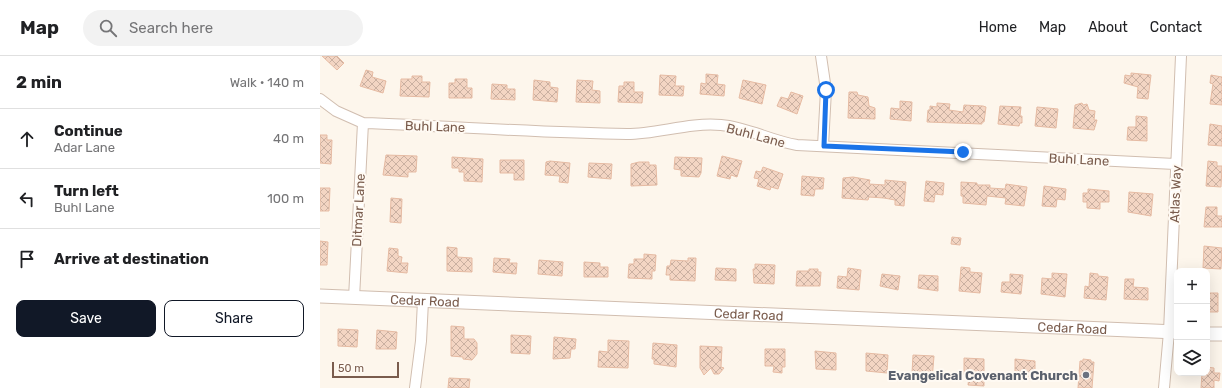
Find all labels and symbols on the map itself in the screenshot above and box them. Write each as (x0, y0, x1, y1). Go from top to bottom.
route start (817, 81, 835, 99)
street label: Buhl Lane (405, 118, 465, 135)
street label: Buhl Lane (725, 120, 787, 151)
route end (954, 143, 972, 161)
street label: Buhl Lane (1048, 150, 1110, 169)
street label: Atlas Way (1167, 165, 1184, 223)
street label: Ditmar Lane (349, 173, 368, 247)
street label: Cedar Road (390, 292, 460, 310)
street label: Cedar Road (714, 306, 784, 323)
street label: Cedar Road (1037, 319, 1107, 337)
scale bar (332, 360, 399, 379)
place label: Evangelical Covenant Church (888, 368, 1078, 383)
marker: Evangelical Covenant Church (1081, 370, 1091, 380)

